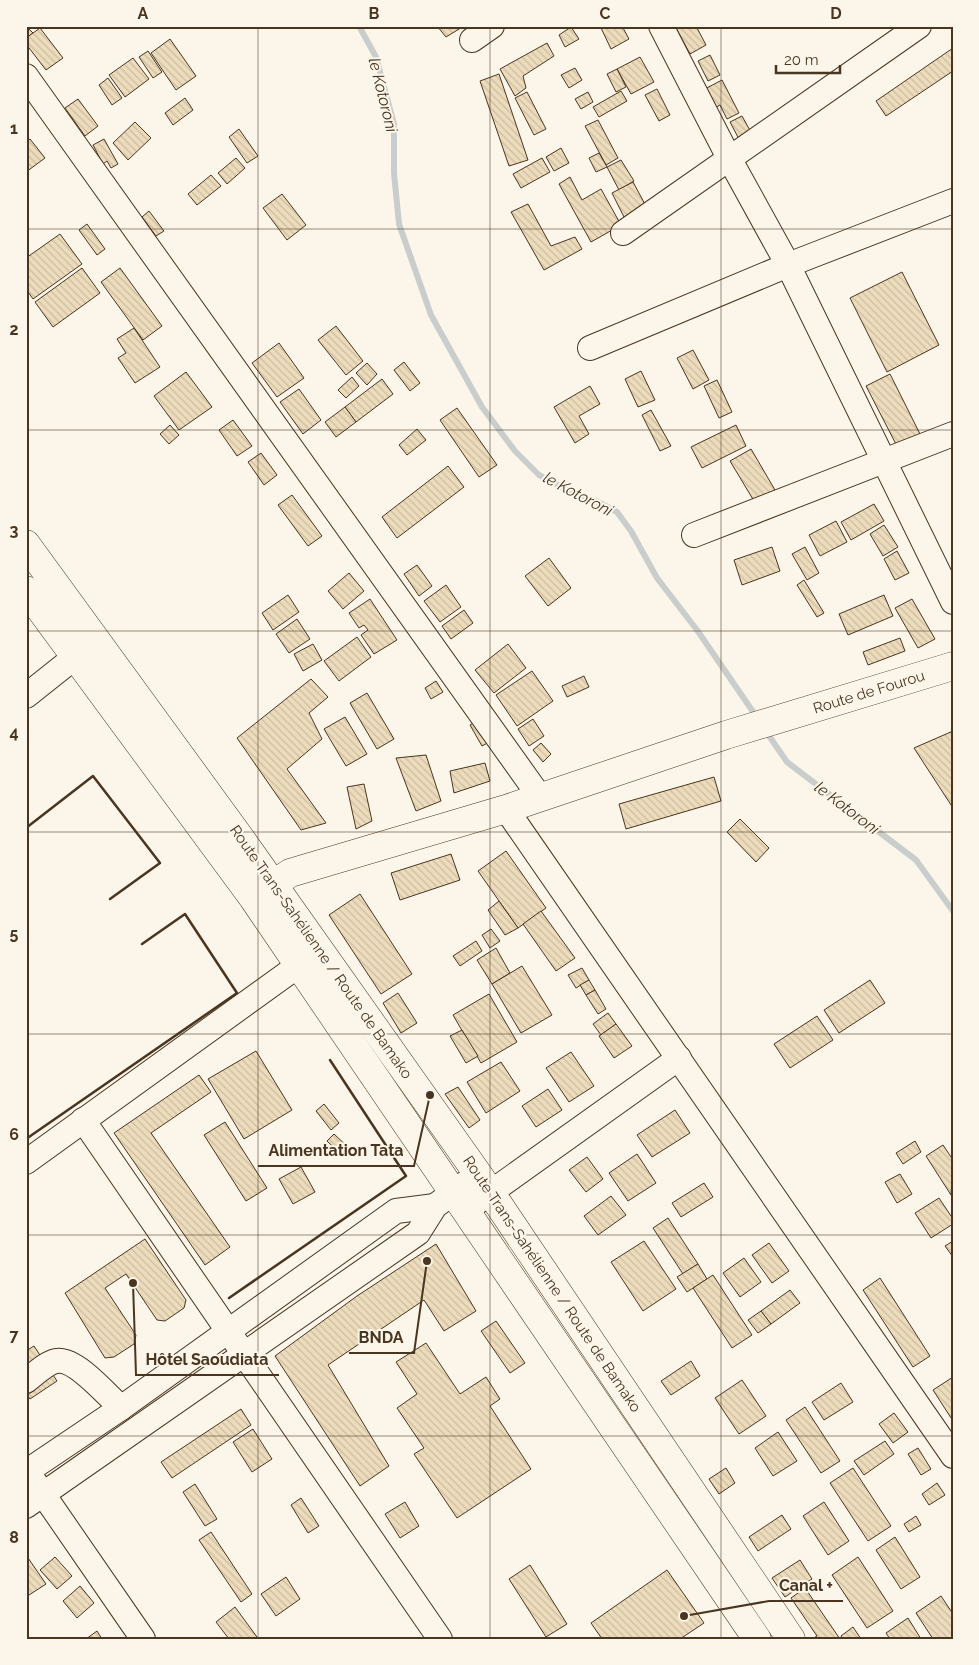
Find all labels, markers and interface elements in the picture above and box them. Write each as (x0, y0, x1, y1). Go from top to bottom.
text: A (138, 4, 149, 23)
text: B (369, 4, 380, 23)
text: C (600, 4, 611, 23)
text: D (830, 4, 842, 23)
scale bar (776, 42, 840, 74)
text: 20 m (784, 51, 819, 69)
water label: le Kotoroni (365, 56, 402, 135)
text: 1 (10, 119, 18, 138)
text: 2 (9, 320, 19, 339)
water label: le Kotoroni (540, 468, 617, 520)
text: 3 (10, 521, 19, 540)
street label: Route de Fourou (811, 666, 927, 718)
text: 4 (9, 723, 19, 742)
water label: le Kotoroni (811, 778, 884, 839)
street label: Route Trans-Sahélienne / Route de Bamako (226, 822, 416, 1082)
text: 5 (10, 924, 19, 943)
text: 6 (9, 1125, 19, 1144)
callout: Alimentation Tata (258, 1135, 414, 1166)
text: Alimentation Tata (268, 1141, 404, 1160)
street label: Route Trans-Sahélienne / Route de Bamako (459, 1152, 645, 1416)
callout: BNDA (349, 1322, 414, 1353)
text: 7 (10, 1326, 19, 1345)
text: BNDA (359, 1328, 404, 1347)
callout: Hôtel Saoudiata (136, 1344, 279, 1375)
text: Hôtel Saoudiata (146, 1350, 268, 1369)
text: 8 (9, 1528, 19, 1547)
callout: Canal + (769, 1570, 843, 1601)
text: Canal + (779, 1576, 833, 1595)

